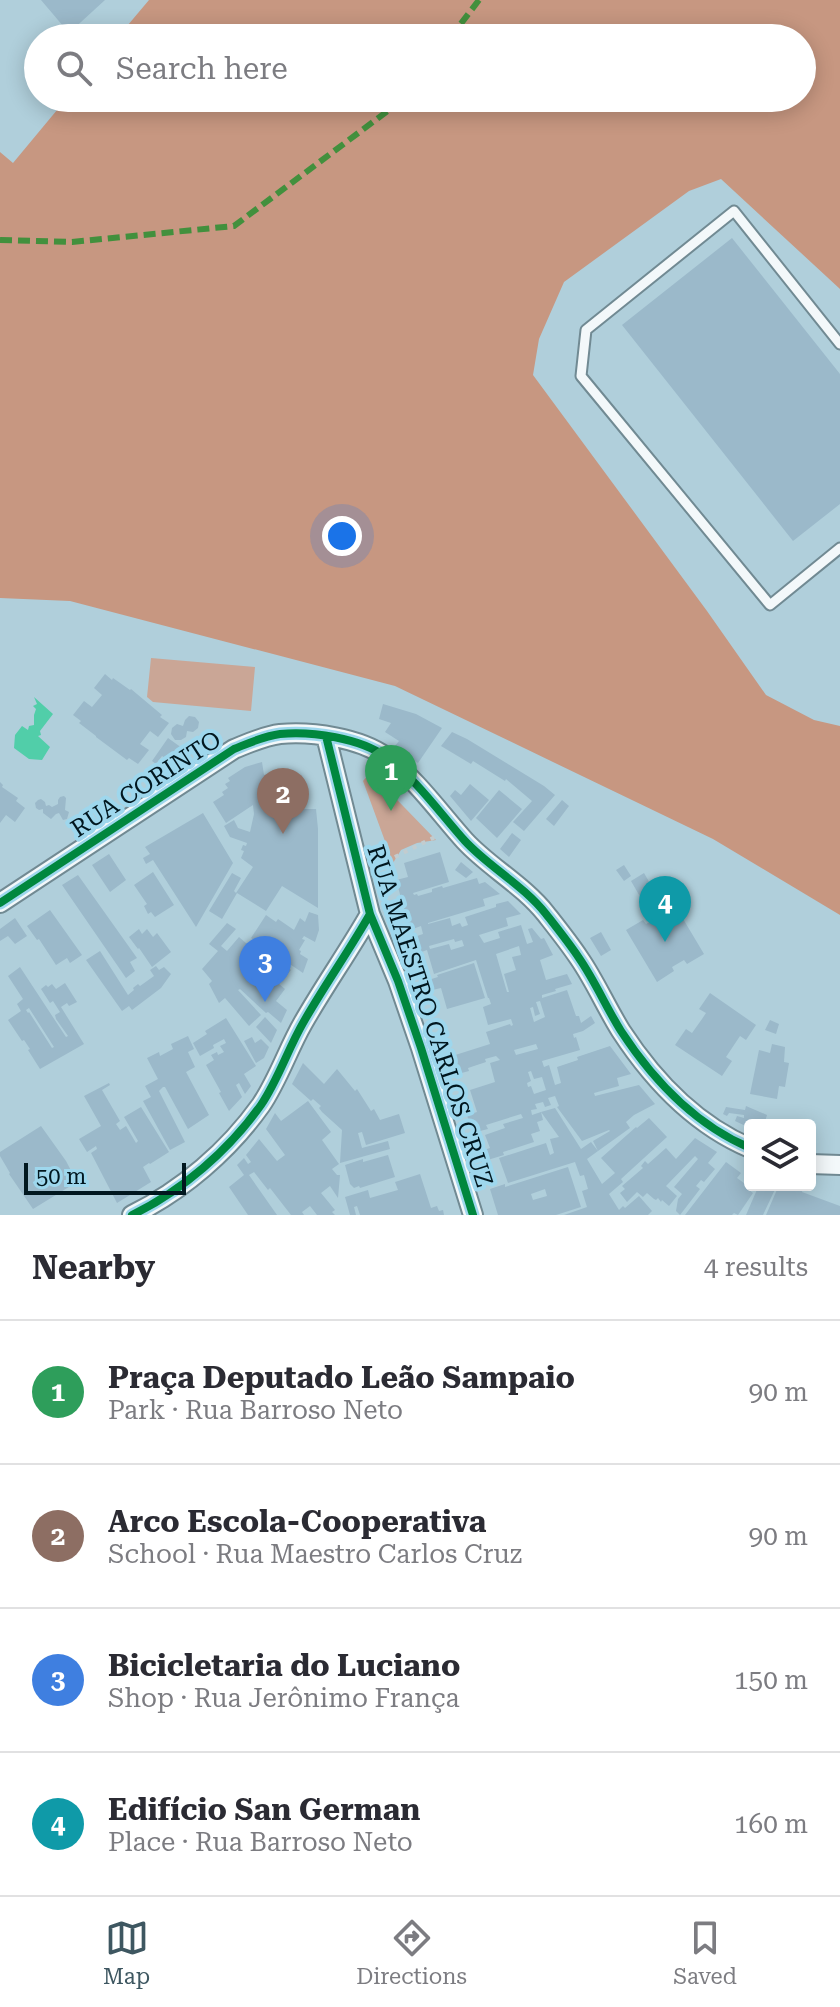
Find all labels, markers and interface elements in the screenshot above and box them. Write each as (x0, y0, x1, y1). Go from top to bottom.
search box (24, 24, 816, 112)
icon: search (52, 46, 96, 90)
text: Search here (116, 51, 288, 86)
your location (322, 516, 362, 556)
street label: RUA CORINTO (66, 725, 226, 843)
pin: 1 (365, 745, 417, 811)
pin: 2 (257, 768, 309, 834)
street label: RUA MAESTRO CARLOS CRUZ (361, 841, 499, 1191)
pin: 4 (639, 876, 691, 942)
pin: 3 (239, 936, 291, 1002)
map controls (744, 1119, 816, 1191)
button: layers (744, 1119, 816, 1191)
scale bar (24, 1159, 186, 1195)
text: 50 m (36, 1164, 86, 1189)
text: Nearby (32, 1247, 155, 1287)
text: 4 results (704, 1252, 808, 1282)
text: Praça Deputado Leão Sampaio (108, 1360, 575, 1395)
text: 1 (51, 1377, 65, 1407)
text: 90 m (749, 1377, 808, 1407)
text: Park · Rua Barroso Neto (108, 1395, 403, 1425)
text: Arco Escola-Cooperativa (108, 1504, 486, 1539)
text: 2 (51, 1521, 65, 1551)
text: 90 m (749, 1521, 808, 1551)
text: School · Rua Maestro Carlos Cruz (108, 1539, 522, 1569)
text: Bicicletaria do Luciano (108, 1648, 460, 1683)
text: 3 (51, 1665, 65, 1695)
text: 150 m (734, 1665, 808, 1695)
text: Shop · Rua Jerônimo França (108, 1683, 460, 1713)
text: Edifício San German (108, 1792, 420, 1827)
text: 4 (51, 1809, 65, 1839)
text: 160 m (734, 1809, 808, 1839)
text: Place · Rua Barroso Neto (108, 1827, 413, 1857)
tab: Map (103, 1916, 150, 1989)
tab: Directions (356, 1916, 467, 1989)
tab: Saved (673, 1916, 737, 1989)

